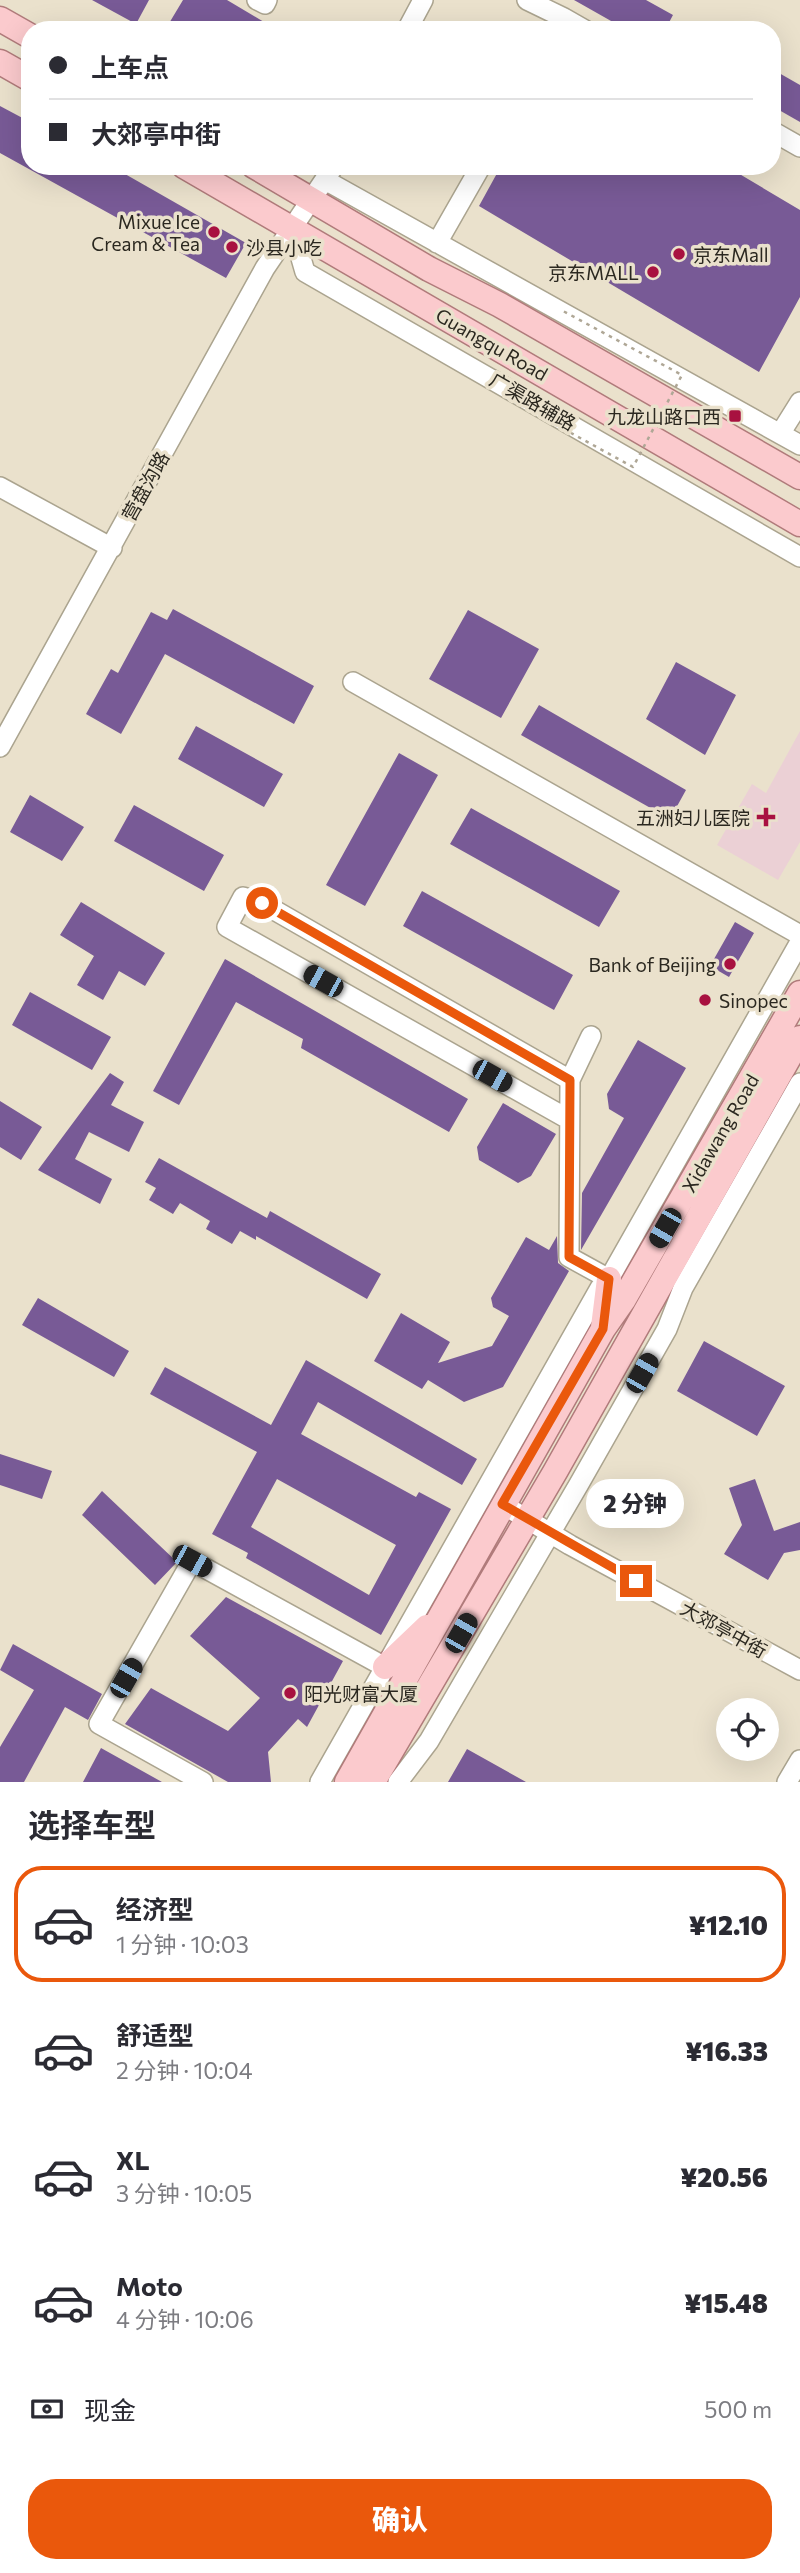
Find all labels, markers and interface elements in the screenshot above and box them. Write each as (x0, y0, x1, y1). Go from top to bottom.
text: 上车点 (91, 51, 169, 82)
text: 大郊亭中街 (91, 118, 221, 149)
place label: Mixue Ice Cream & Tea (91, 210, 200, 255)
marker: Mixue Ice Cream & Tea (206, 224, 222, 240)
place label: 沙县小吃 (246, 236, 322, 259)
marker: 沙县小吃 (224, 239, 240, 255)
place label: 京东Mall (693, 243, 769, 266)
marker: 京东Mall (671, 246, 687, 262)
place label: 京东MALL (548, 261, 639, 284)
marker: 京东MALL (645, 264, 661, 280)
street label: Guangqu Road (432, 303, 552, 385)
street label: 广渠路辅路 (486, 367, 580, 435)
place label: 九龙山路口西 (607, 405, 721, 428)
marker: 九龙山路口西 (727, 408, 743, 424)
street label: 营盘沟路 (117, 447, 173, 525)
place label: 五洲妇儿医院 (636, 806, 750, 829)
marker: 五洲妇儿医院 (756, 807, 776, 827)
route start (246, 887, 278, 919)
place label: Bank of Beijing (589, 953, 716, 976)
marker: Bank of Beijing (722, 956, 738, 972)
car (300, 962, 347, 1000)
place label: Sinopec (719, 989, 788, 1012)
marker: Sinopec (697, 992, 713, 1008)
car (469, 1057, 516, 1095)
street label: Xidawang Road (677, 1070, 763, 1196)
car (646, 1205, 685, 1251)
car (623, 1350, 662, 1396)
callout: 2 分钟 (587, 1480, 685, 1528)
text: 2 分钟 (603, 1489, 667, 1517)
car (169, 1542, 216, 1580)
route end (620, 1565, 652, 1597)
street label: 大郊亭中街 (677, 1596, 771, 1662)
car (442, 1610, 481, 1656)
car (107, 1655, 146, 1701)
place label: 阳光财富大厦 (304, 1682, 418, 1705)
marker: 阳光财富大厦 (282, 1685, 298, 1701)
map controls (716, 1698, 779, 1761)
button: locate (716, 1698, 779, 1761)
text: 选择车型 (28, 1804, 156, 1844)
icon: car (32, 1893, 95, 1956)
text: 经济型 (116, 1893, 194, 1924)
text: ¥12.10 (689, 1909, 768, 1940)
text: 1 分钟 · 10:03 (116, 1930, 249, 1958)
icon: car (32, 2019, 95, 2082)
text: 舒适型 (116, 2019, 194, 2050)
text: ¥16.33 (685, 2035, 768, 2066)
text: 2 分钟 · 10:04 (116, 2056, 252, 2084)
text: XL (116, 2144, 150, 2175)
icon: car (32, 2145, 95, 2208)
text: ¥20.56 (680, 2161, 768, 2192)
text: 3 分钟 · 10:05 (116, 2179, 252, 2207)
text: Moto (116, 2270, 183, 2301)
icon: car (32, 2271, 95, 2334)
text: ¥15.48 (684, 2287, 768, 2318)
text: 4 分钟 · 10:06 (116, 2305, 254, 2333)
icon: cash (28, 2390, 66, 2428)
text: 现金 (84, 2394, 136, 2425)
text: 500 m (704, 2395, 772, 2423)
button: 确认 (28, 2479, 772, 2559)

